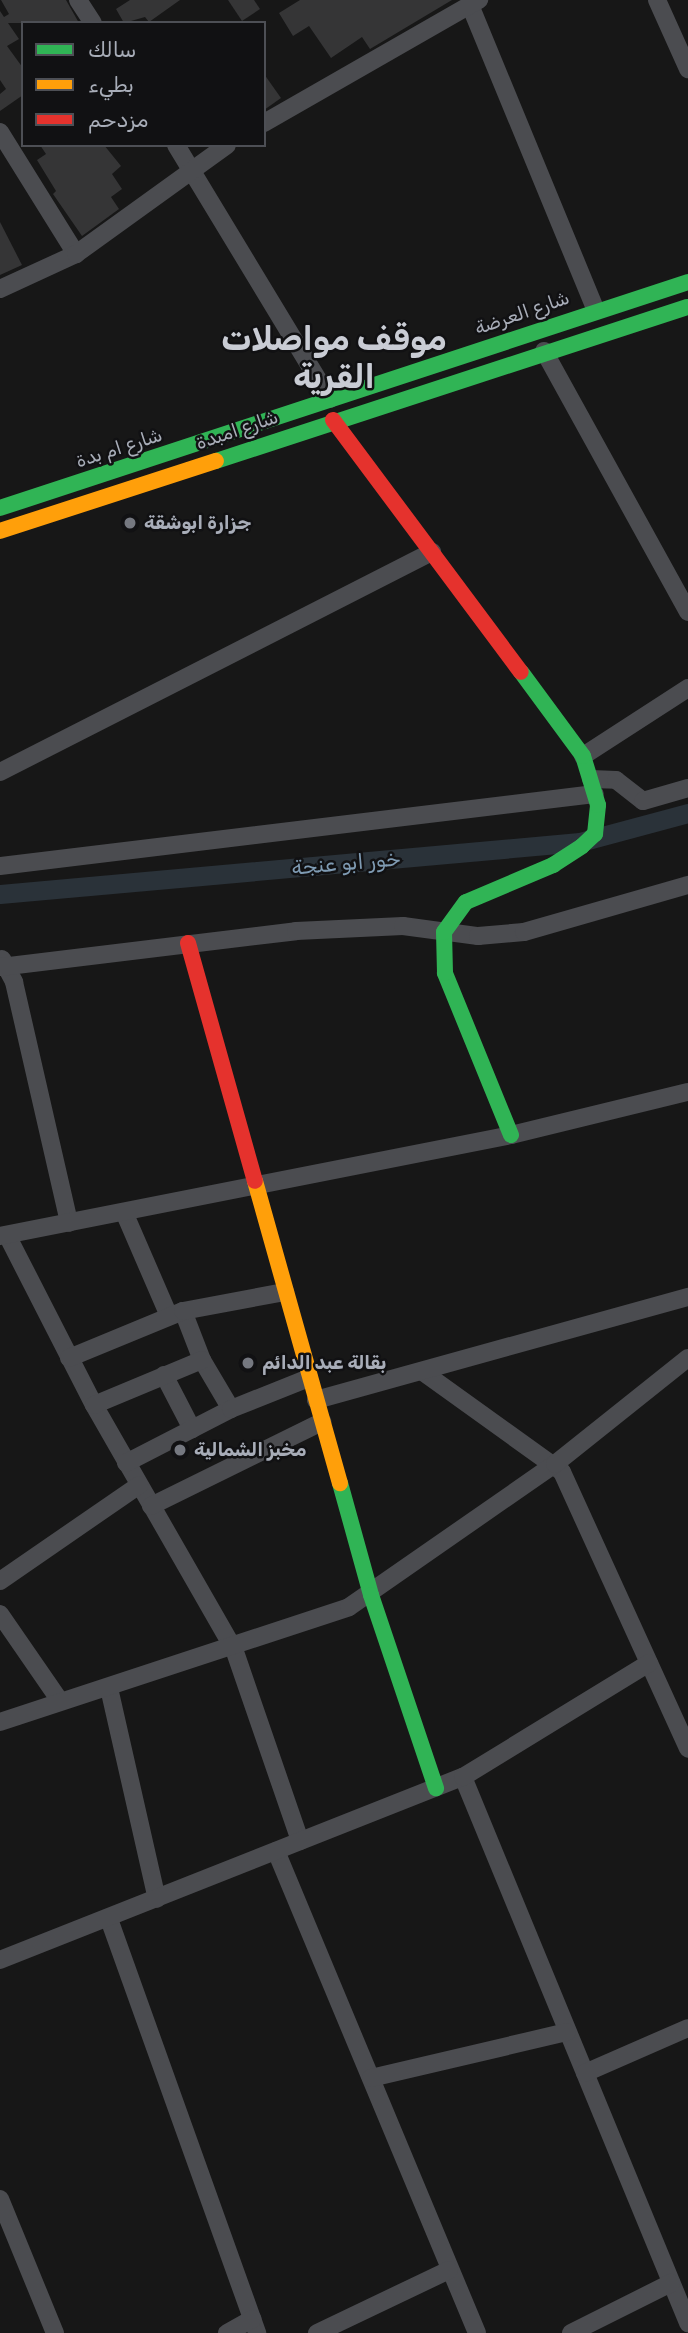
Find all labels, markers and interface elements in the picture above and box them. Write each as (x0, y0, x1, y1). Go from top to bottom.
legend (21, 21, 266, 147)
text: سالك (88, 37, 136, 62)
text: بطيء (88, 72, 134, 97)
text: مزدحم (88, 107, 148, 132)
street label: شارع العرضة (472, 286, 572, 340)
district label: موقف مواصلات القرية (221, 319, 447, 397)
street label: شارع امبدة (193, 405, 281, 455)
street label: شارع ام بدة (73, 423, 165, 473)
place label: جزارة ابوشقة (144, 512, 251, 534)
marker: جزارة ابوشقة (122, 515, 138, 531)
water label: خور ابو عنجة (290, 846, 402, 880)
place label: بقالة عبد الدائم (262, 1352, 386, 1374)
marker: بقالة عبد الدائم (240, 1355, 256, 1371)
place label: مخبز الشمالية (194, 1439, 307, 1461)
marker: مخبز الشمالية (172, 1442, 188, 1458)

